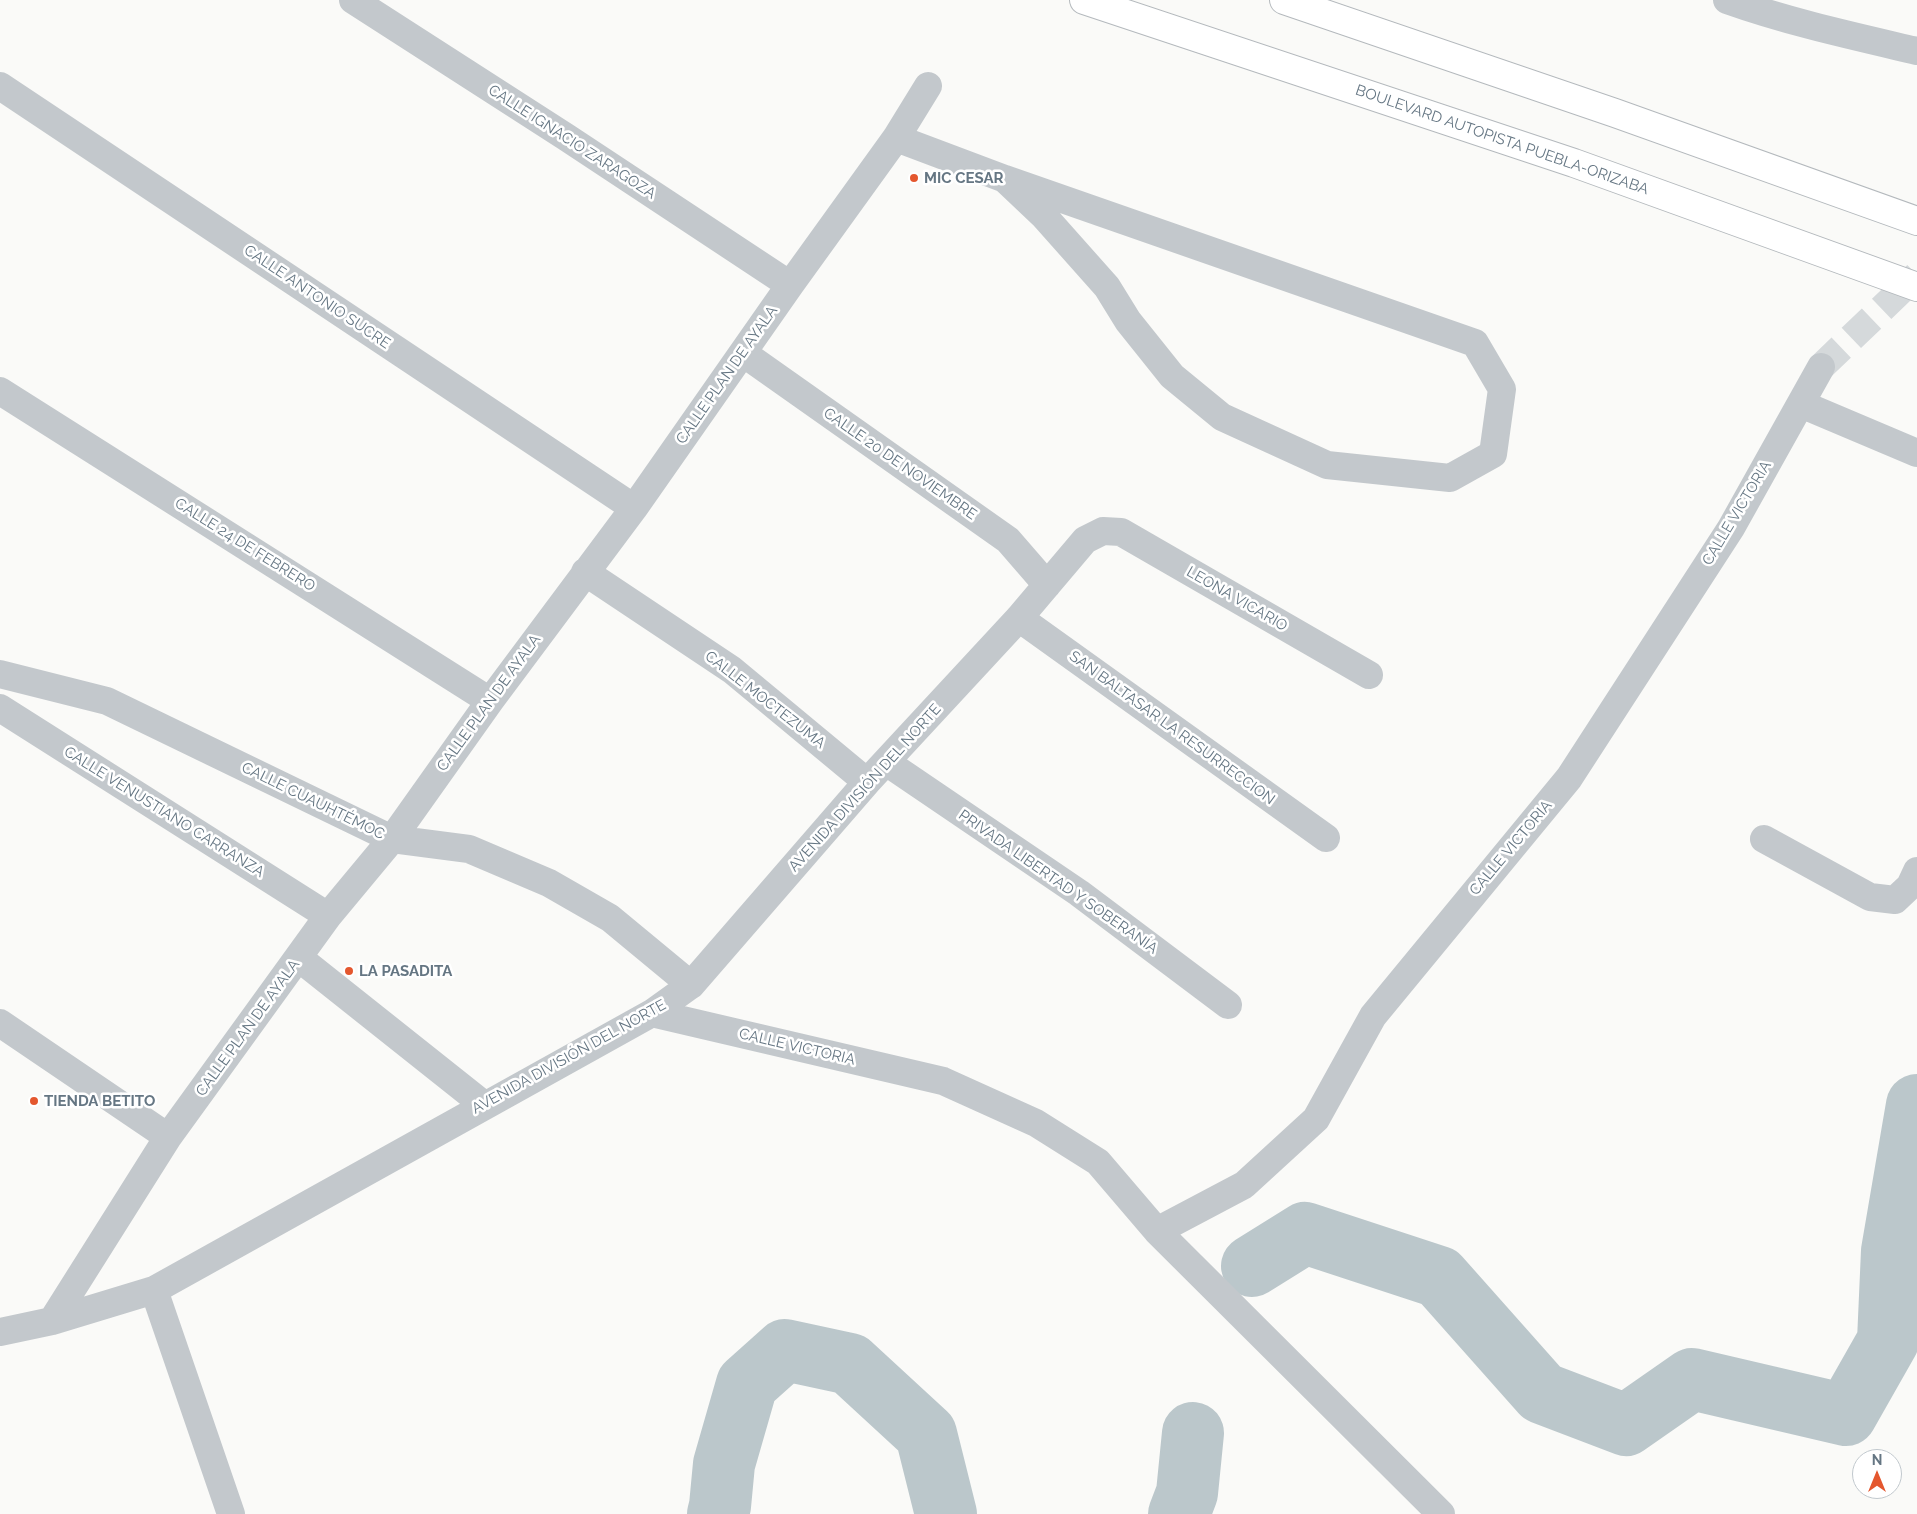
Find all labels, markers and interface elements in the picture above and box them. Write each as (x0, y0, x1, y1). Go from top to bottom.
street label: CALLE IGNACIO ZARAGOZA (485, 81, 659, 203)
street label: BOULEVARD AUTOPISTA PUEBLA-ORIZABA (1353, 81, 1651, 199)
place label: MIC CESAR (924, 169, 1003, 187)
marker: MIC CESAR (908, 172, 920, 184)
street label: CALLE ANTONIO SUCRE (240, 241, 394, 353)
street label: CALLE PLAN DE AYALA (672, 302, 782, 448)
street label: CALLE 20 DE NOVIEMBRE (820, 404, 980, 524)
street label: CALLE VICTORIA (1699, 458, 1775, 568)
street label: CALLE 24 DE FEBRERO (171, 494, 319, 596)
street label: LEONA VICARIO (1183, 563, 1291, 635)
street label: CALLE PLAN DE AYALA (433, 631, 545, 775)
street label: CALLE MOCTEZUMA (701, 647, 829, 753)
street label: SAN BALTASAR LA RESURRECCION (1066, 647, 1278, 809)
street label: AVENIDA DIVISIÓN DEL NORTE (785, 700, 945, 876)
street label: CALLE VENUSTIANO CARRANZA (61, 743, 267, 881)
street label: CALLE CUAUHTÉMOC (239, 759, 387, 843)
street label: CALLE VICTORIA (1466, 797, 1556, 899)
street label: PRIVADA LIBERTAD Y SOBERANÍA (955, 806, 1161, 958)
street label: CALLE PLAN DE AYALA (192, 956, 304, 1100)
place label: LA PASADITA (359, 962, 452, 980)
marker: LA PASADITA (343, 965, 355, 977)
street label: AVENIDA DIVISIÓN DEL NORTE (469, 996, 669, 1118)
street label: CALLE VICTORIA (737, 1025, 857, 1069)
place label: TIENDA BETITO (44, 1092, 155, 1110)
marker: TIENDA BETITO (28, 1095, 40, 1107)
north arrow (1852, 1449, 1902, 1499)
text: N (1872, 1452, 1882, 1468)

